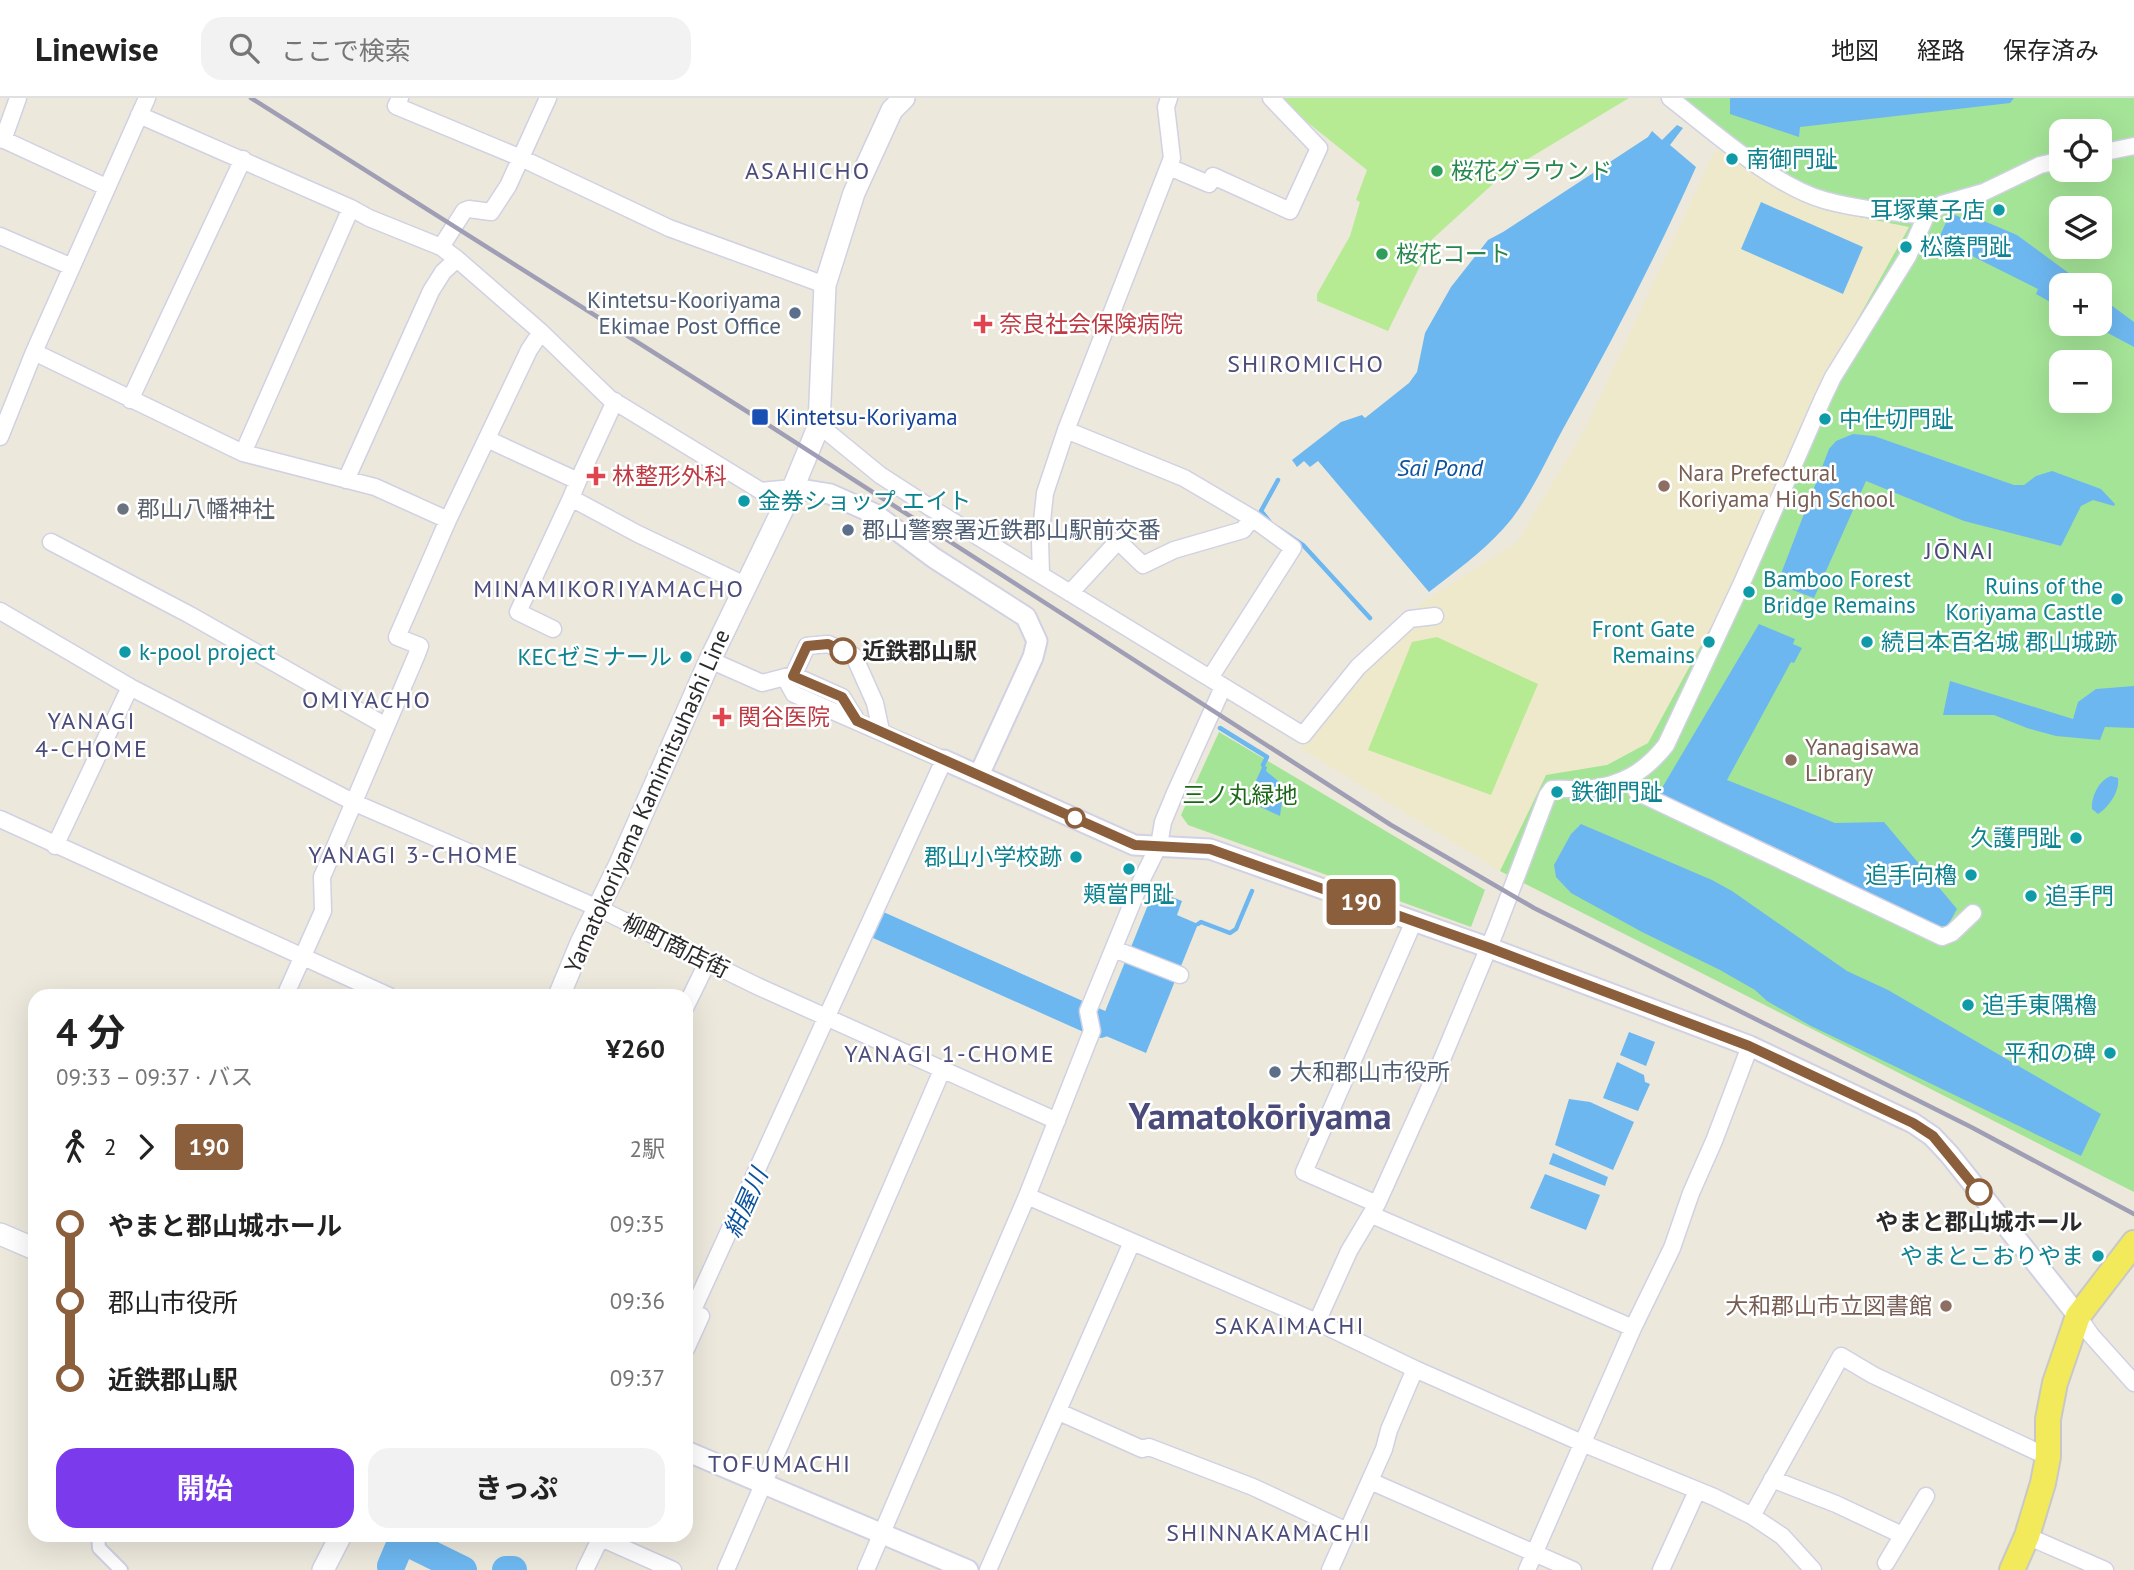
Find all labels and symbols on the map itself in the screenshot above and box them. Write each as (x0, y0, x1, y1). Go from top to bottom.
place label: 南御門趾 (1746, 144, 1838, 173)
marker: 南御門趾 (1724, 151, 1740, 167)
district label: ASAHICHO (745, 155, 871, 186)
place label: 桜花グラウンド (1451, 156, 1612, 185)
marker: 桜花グラウンド (1429, 163, 1445, 179)
place label: 耳塚菓子店 (1870, 195, 1985, 224)
marker: 耳塚菓子店 (1991, 202, 2007, 218)
place label: 松蔭門趾 (1920, 232, 2012, 261)
place label: 桜花コート (1396, 239, 1511, 268)
marker: 松蔭門趾 (1898, 239, 1914, 255)
marker: 桜花コート (1374, 246, 1390, 262)
place label: Kintetsu-Kooriyama Ekimae Post Office (587, 285, 781, 340)
marker: Kintetsu-Kooriyama Ekimae Post Office (787, 305, 803, 321)
place label: 奈良社会保険病院 (999, 309, 1183, 338)
marker: 奈良社会保険病院 (973, 314, 993, 334)
district label: SHIROMICHO (1227, 348, 1385, 379)
place label: Kintetsu-Koriyama (776, 402, 958, 431)
place label: 中仕切門趾 (1839, 404, 1954, 433)
marker: Kintetsu-Koriyama (750, 407, 770, 427)
marker: 中仕切門趾 (1817, 411, 1833, 427)
water label: Sai Pond (1397, 452, 1484, 483)
place label: Nara Prefectural Koriyama High School (1678, 458, 1895, 513)
place label: 林整形外科 (612, 461, 727, 490)
marker: 林整形外科 (586, 466, 606, 486)
marker: Nara Prefectural Koriyama High School (1656, 478, 1672, 494)
place label: 金券ショップ エイト (758, 486, 971, 515)
marker: 金券ショップ エイト (736, 493, 752, 509)
place label: 郡山八幡神社 (137, 494, 275, 523)
marker: 郡山八幡神社 (115, 501, 131, 517)
place label: 郡山警察署近鉄郡山駅前交番 (862, 515, 1161, 544)
marker: 郡山警察署近鉄郡山駅前交番 (840, 522, 856, 538)
district label: JŌNAI (1924, 535, 1995, 566)
place label: Bamboo Forest Bridge Remains (1763, 564, 1916, 619)
place label: Ruins of the Koriyama Castle (1945, 571, 2103, 626)
district label: MINAMIKORIYAMACHO (473, 573, 745, 604)
marker: Bamboo Forest Bridge Remains (1741, 584, 1757, 600)
marker: Ruins of the Koriyama Castle (2109, 591, 2125, 607)
place label: Front Gate Remains (1592, 614, 1695, 669)
street label: Yamatokoriyama Kamimitsuhashi Line (557, 624, 736, 977)
place label: 続日本百名城 郡山城跡 (1881, 627, 2117, 656)
marker: Front Gate Remains (1701, 634, 1717, 650)
marker: 続日本百名城 郡山城跡 (1859, 634, 1875, 650)
place label: 近鉄郡山駅 (862, 636, 977, 665)
place label: k-pool project (139, 637, 276, 666)
marker: 近鉄郡山駅 (830, 638, 856, 664)
place label: KECゼミナール (518, 642, 672, 671)
marker: k-pool project (117, 644, 133, 660)
marker: KECゼミナール (678, 649, 694, 665)
district label: OMIYACHO (302, 684, 432, 715)
place label: 関谷医院 (738, 702, 830, 731)
district label: YANAGI 4-CHOME (35, 705, 149, 764)
marker: 関谷医院 (712, 707, 732, 727)
place label: Yanagisawa Library (1805, 732, 1920, 787)
marker: Yanagisawa Library (1783, 752, 1799, 768)
place label: 鉄御門趾 (1571, 777, 1663, 806)
park label: 三ノ丸緑地 (1183, 780, 1298, 809)
marker: 鉄御門趾 (1549, 784, 1565, 800)
unlabelled marker (1065, 808, 1085, 828)
place label: 久護門趾 (1970, 823, 2062, 852)
marker: 久護門趾 (2068, 830, 2084, 846)
district label: YANAGI 3-CHOME (308, 839, 520, 870)
place label: 郡山小学校跡 (924, 842, 1062, 871)
marker: 郡山小学校跡 (1068, 849, 1084, 865)
place label: 追手向櫓 (1865, 860, 1957, 889)
marker: 頬當門趾 (1121, 861, 1137, 877)
marker: 追手向櫓 (1963, 867, 1979, 883)
place label: 頬當門趾 (1083, 879, 1175, 908)
line badge: 190 (1321, 879, 1401, 925)
place label: 追手門 (2045, 881, 2114, 910)
marker: 追手門 (2023, 888, 2039, 904)
street label: 柳町商店街 (618, 907, 734, 984)
place label: 追手東隅櫓 (1982, 990, 2097, 1019)
marker: 追手東隅櫓 (1960, 997, 1976, 1013)
district label: YANAGI 1-CHOME (844, 1038, 1056, 1069)
place label: 平和の碑 (2004, 1038, 2096, 1067)
marker: 平和の碑 (2102, 1045, 2118, 1061)
place label: 大和郡山市役所 (1289, 1057, 1450, 1086)
marker: 大和郡山市役所 (1267, 1064, 1283, 1080)
district label: Yamatokōriyama (1127, 1091, 1392, 1139)
water label: 紺屋川 (717, 1161, 776, 1242)
marker: やまと郡山城ホール (1966, 1179, 1992, 1205)
place label: やまと郡山城ホール (1876, 1207, 2083, 1236)
place label: やまとこおりやま (1900, 1241, 2084, 1270)
marker: やまとこおりやま (2090, 1248, 2106, 1264)
place label: 大和郡山市立図書館 (1725, 1291, 1932, 1320)
marker: 大和郡山市立図書館 (1938, 1298, 1954, 1314)
district label: SAKAIMACHI (1215, 1310, 1365, 1341)
district label: TOFUMACHI (708, 1448, 852, 1479)
district label: SHINNAKAMACHI (1166, 1517, 1372, 1548)

